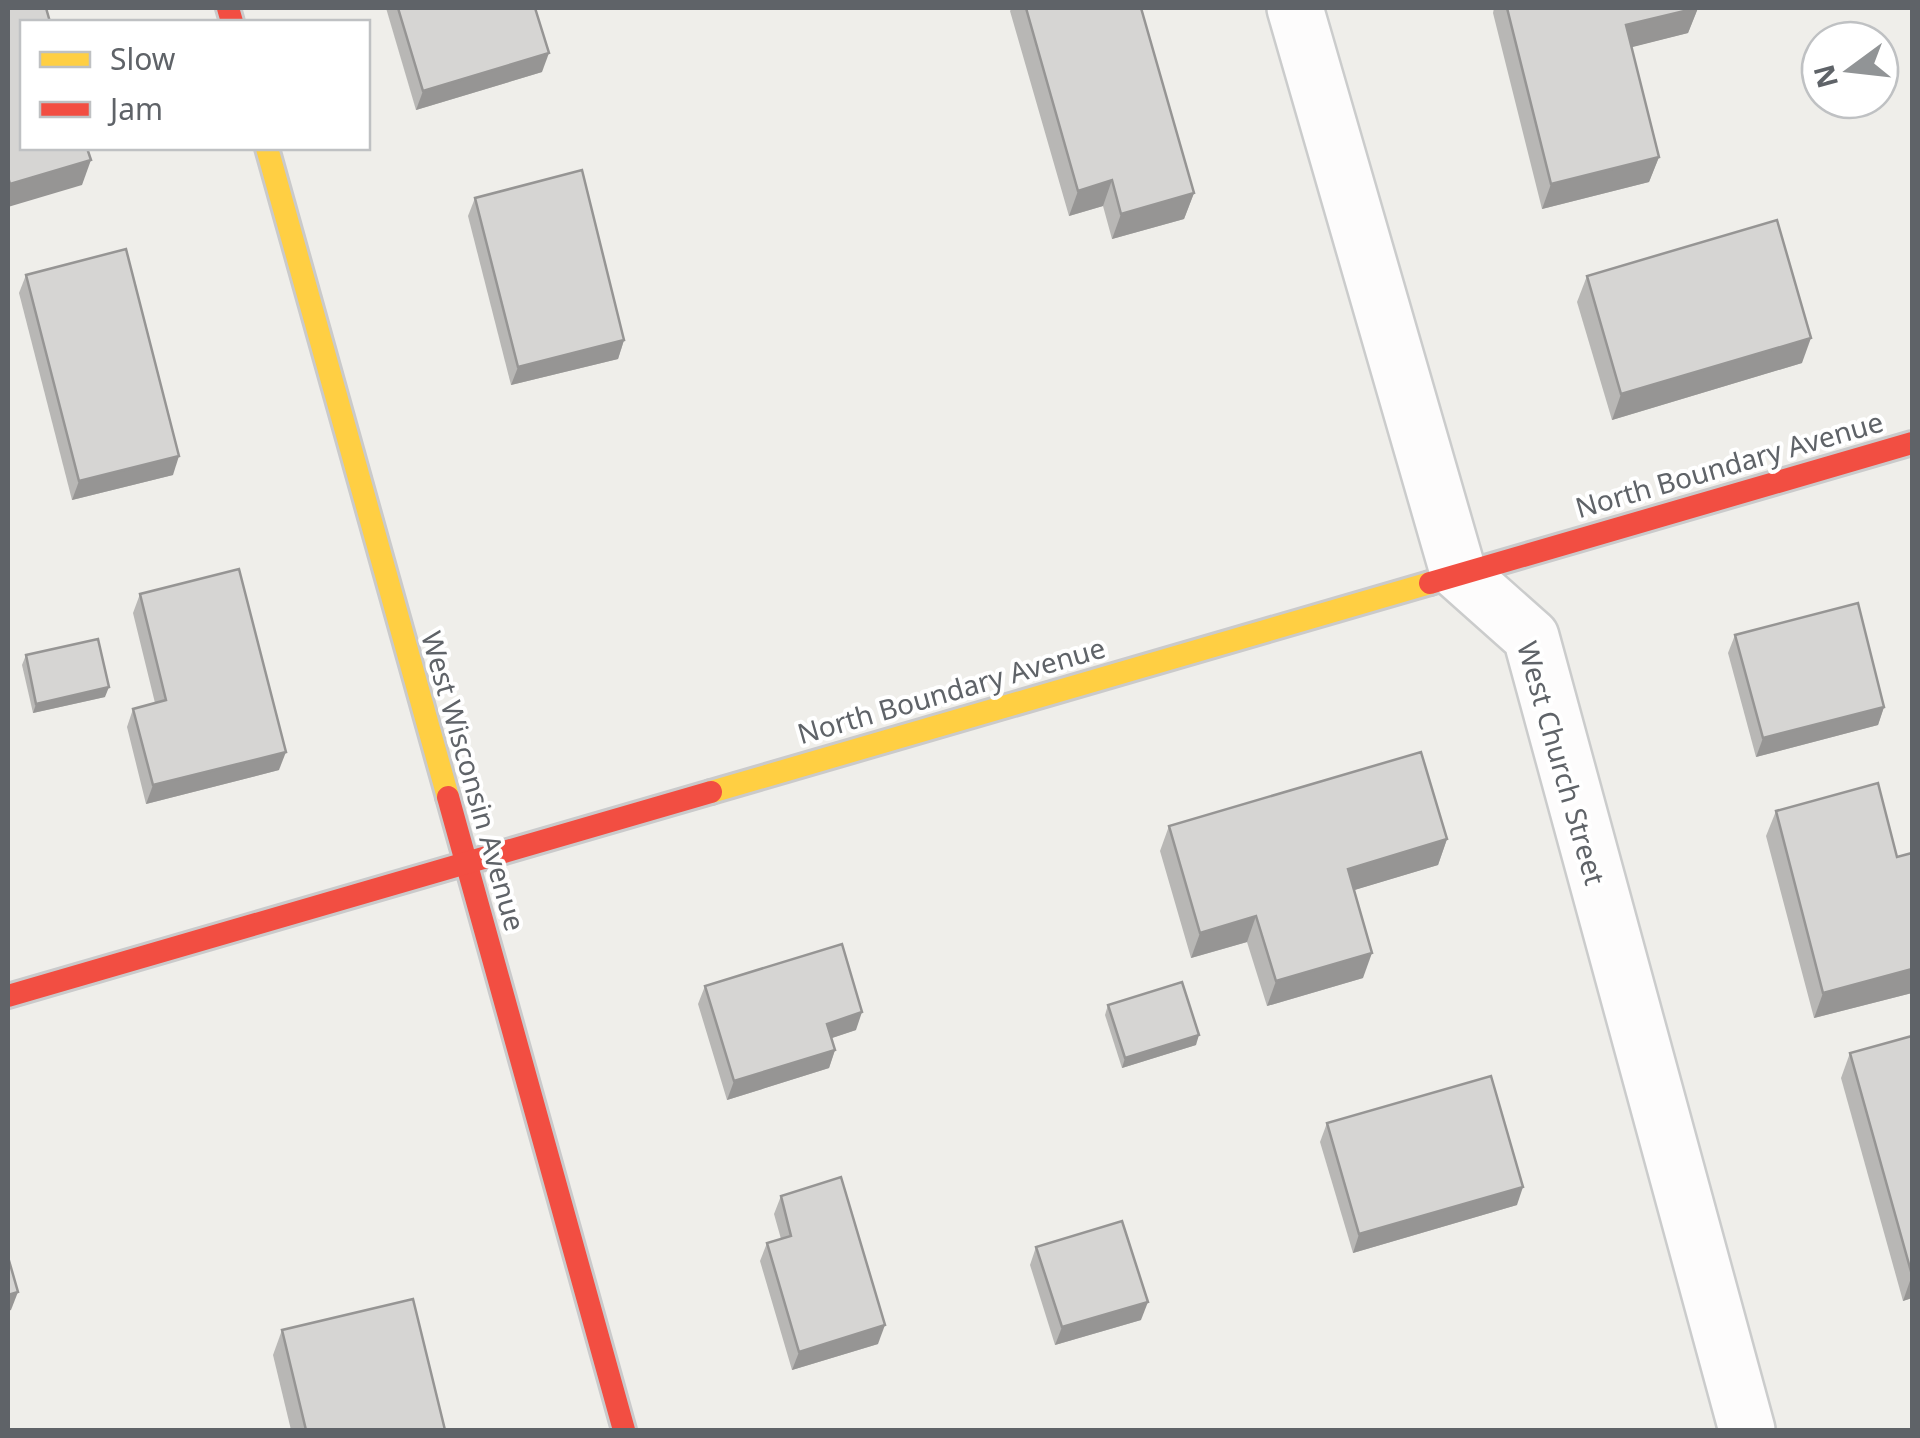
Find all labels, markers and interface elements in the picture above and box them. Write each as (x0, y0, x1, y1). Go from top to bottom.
legend (20, 20, 370, 150)
north arrow (1800, 20, 1900, 120)
text: Slow (110, 38, 176, 79)
text: N (1804, 61, 1846, 93)
text: Jam (107, 88, 163, 129)
street label: North Boundary Avenue (1571, 402, 1887, 526)
street label: West Wisconsin Avenue (413, 627, 535, 935)
street label: North Boundary Avenue (793, 628, 1109, 752)
street label: West Church Street (1509, 637, 1615, 889)

